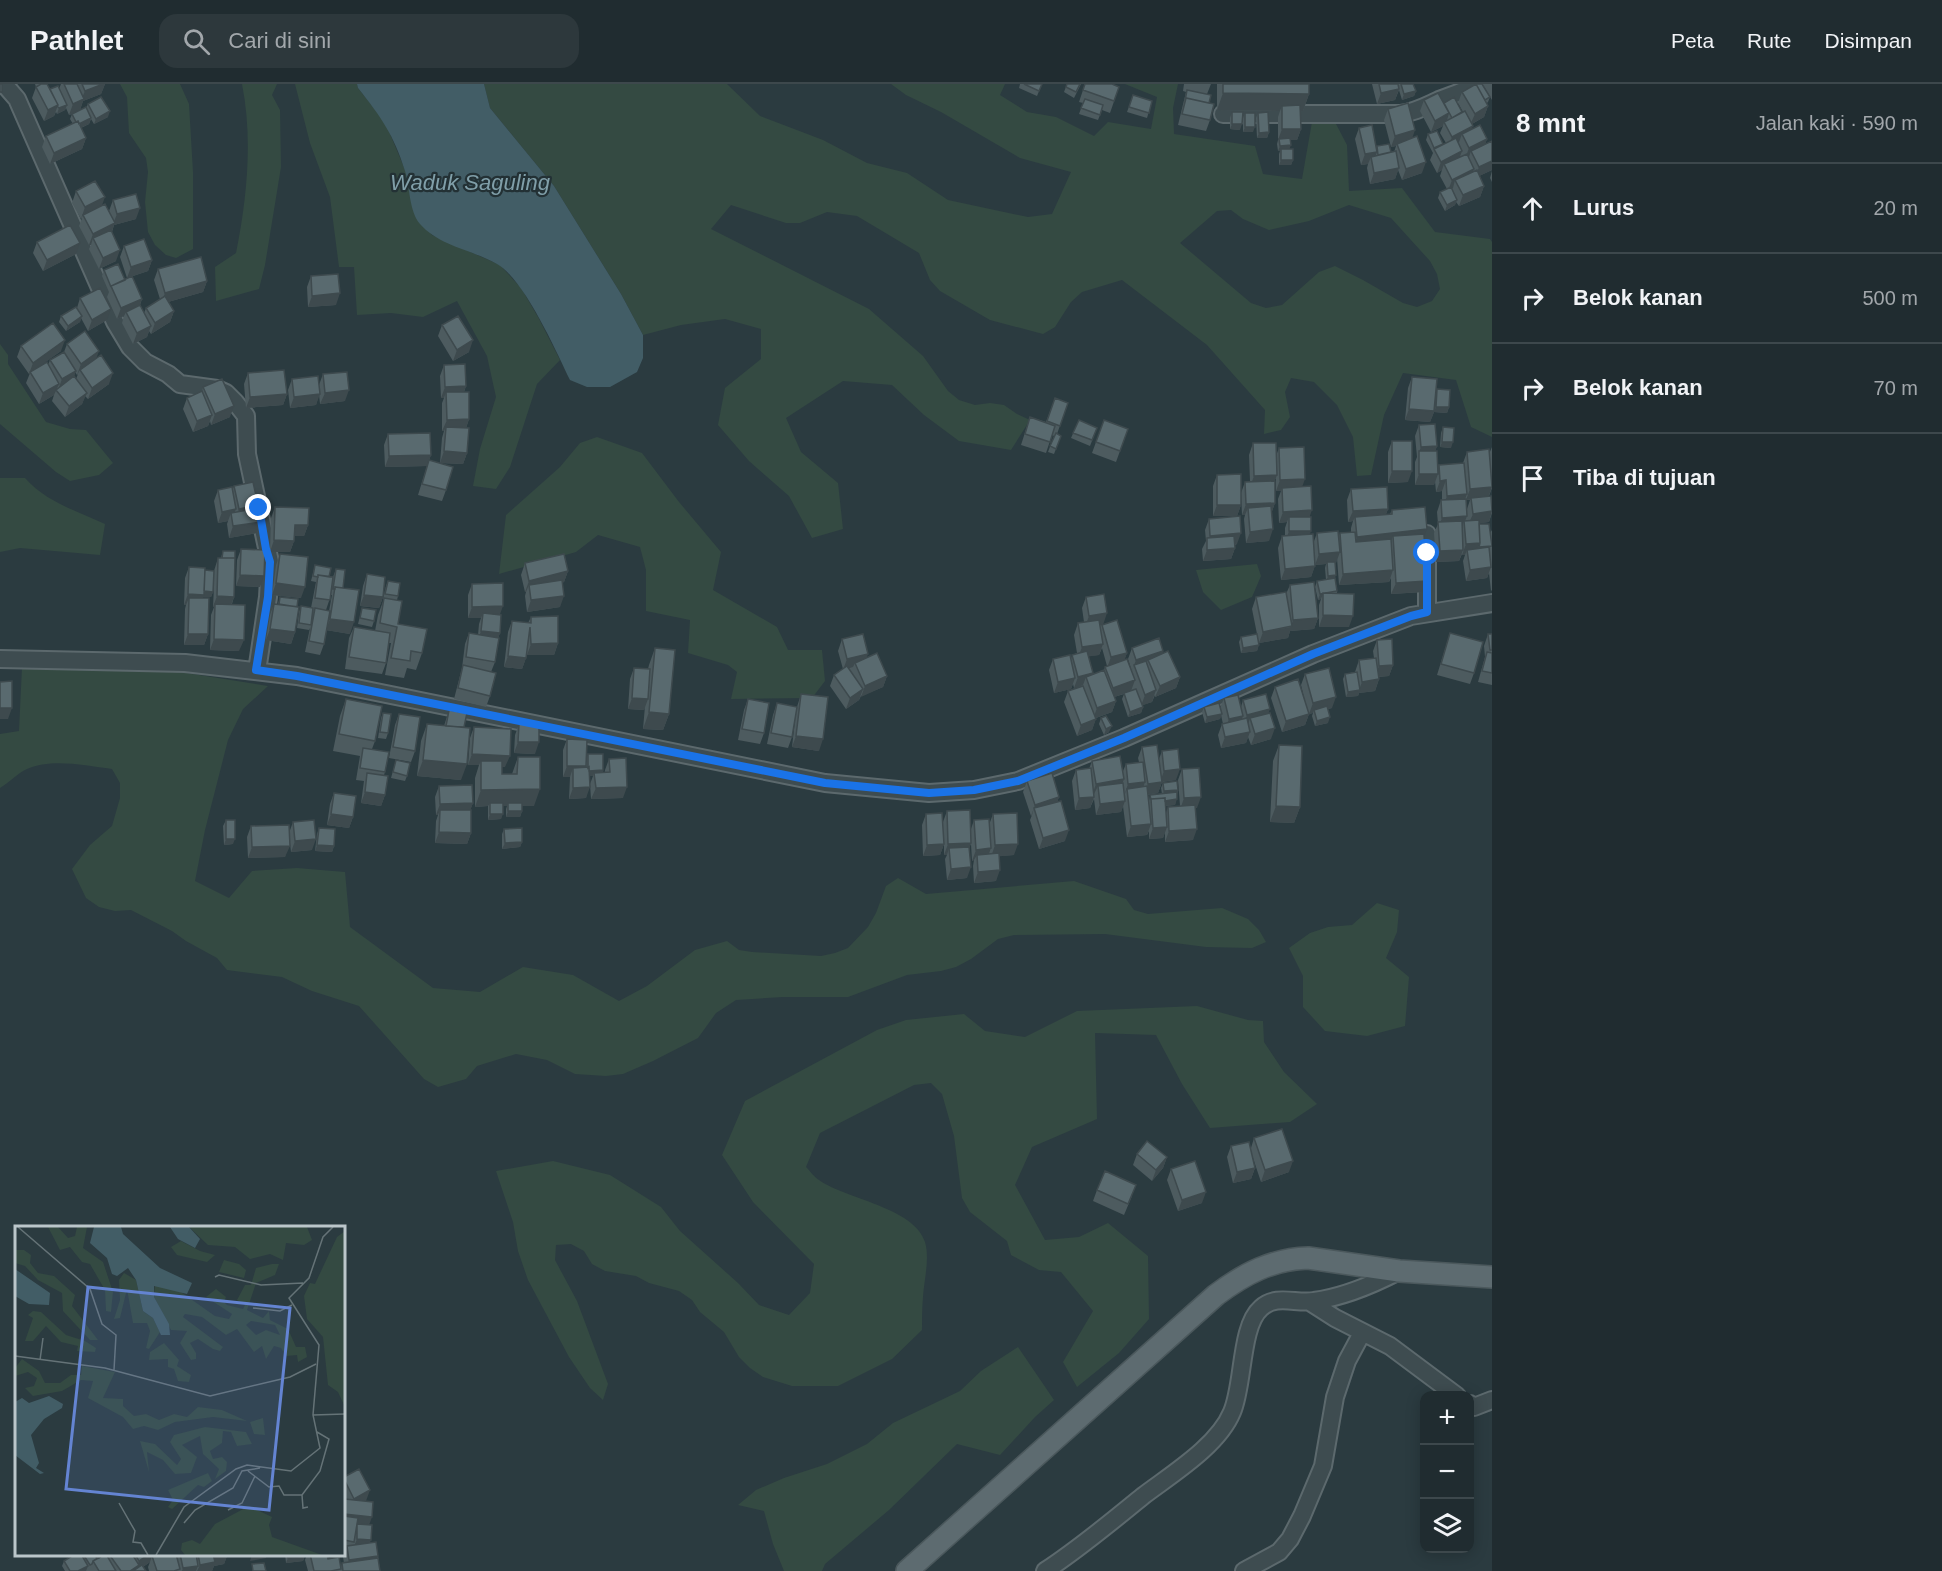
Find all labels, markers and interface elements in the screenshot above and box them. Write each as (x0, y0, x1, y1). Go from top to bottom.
search box (159, 14, 579, 68)
text: Pathlet (30, 25, 123, 56)
icon: search (180, 25, 213, 58)
text: Cari di sini (228, 28, 331, 53)
text: Peta (1671, 29, 1714, 52)
text: Rute (1747, 29, 1791, 52)
text: Disimpan (1824, 29, 1912, 52)
text: 8 mnt (1516, 108, 1585, 138)
text: Jalan kaki · 590 m (1756, 112, 1918, 134)
water label: Waduk Saguling (390, 170, 551, 195)
icon: ahead (1516, 192, 1549, 225)
text: Lurus (1573, 195, 1634, 220)
text: 20 m (1874, 197, 1918, 219)
icon: right (1516, 282, 1549, 315)
text: Belok kanan (1573, 285, 1703, 310)
text: 500 m (1862, 287, 1918, 309)
icon: right (1516, 372, 1549, 405)
text: Belok kanan (1573, 375, 1703, 400)
text: 70 m (1874, 377, 1918, 399)
icon: arrive (1516, 462, 1549, 495)
text: Tiba di tujuan (1573, 465, 1716, 490)
route end (245, 494, 271, 520)
route start (1413, 539, 1439, 565)
inset map (15, 1226, 345, 1556)
map controls (1420, 1391, 1474, 1553)
button: + (1420, 1391, 1474, 1445)
button: − (1420, 1445, 1474, 1499)
button: layers (1420, 1499, 1474, 1553)

